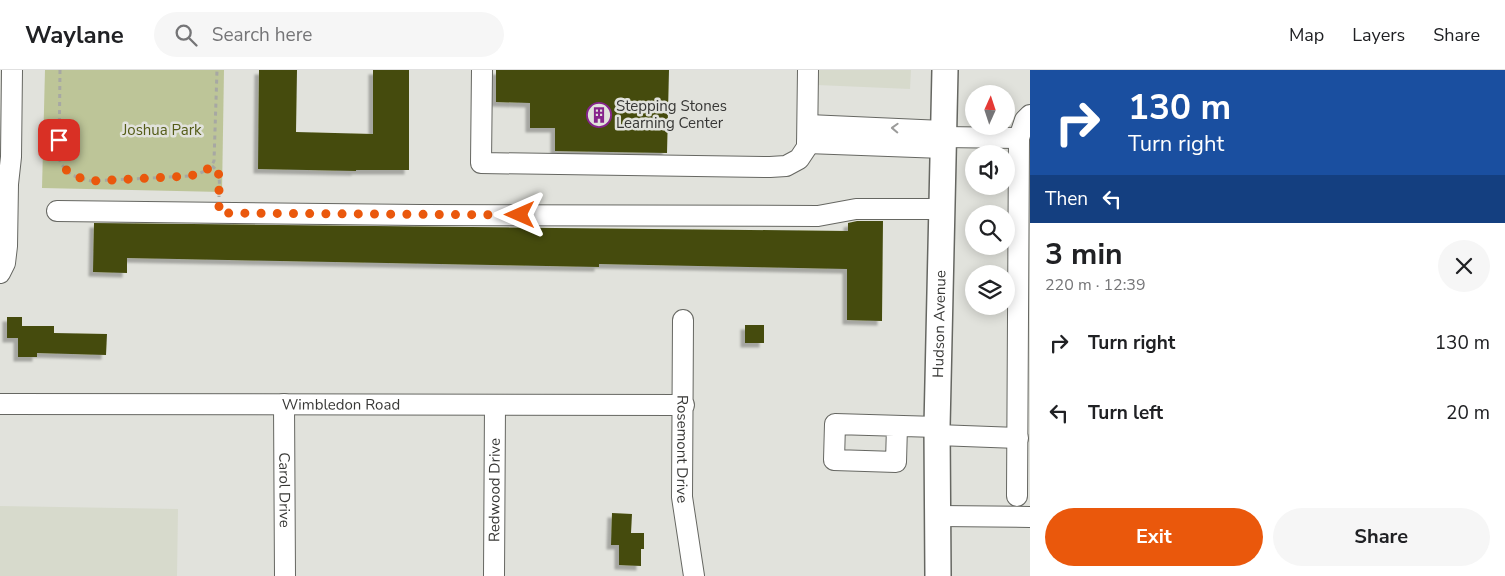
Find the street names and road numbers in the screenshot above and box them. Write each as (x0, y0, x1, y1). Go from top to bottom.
street label: Hudson Avenue (928, 270, 951, 378)
street label: Wimbledon Road (282, 394, 400, 415)
street label: Rosemont Drive (672, 395, 693, 504)
street label: Redwood Drive (484, 438, 505, 542)
street label: Carol Drive (274, 452, 295, 528)

